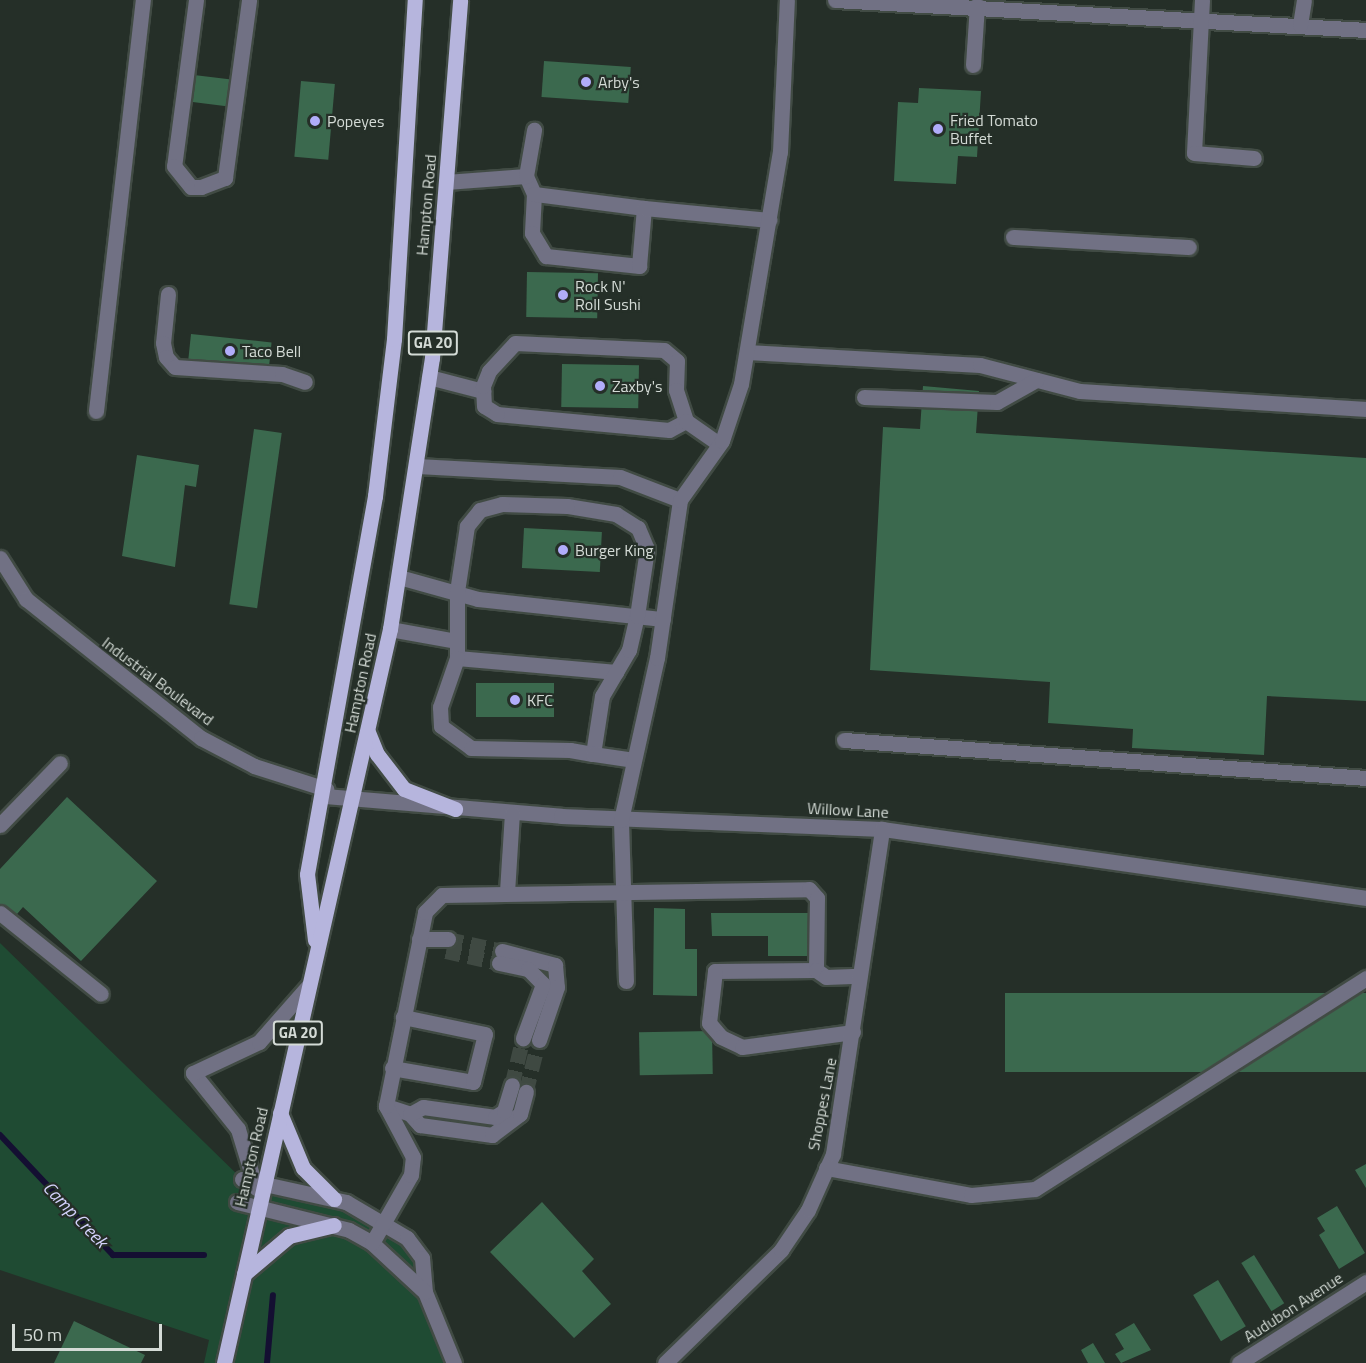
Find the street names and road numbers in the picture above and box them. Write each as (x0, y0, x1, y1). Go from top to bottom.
street label: Hampton Road (412, 154, 440, 256)
road number: GA 20 (408, 331, 458, 355)
street label: Hampton Road (340, 631, 380, 735)
street label: Industrial Boulevard (98, 633, 218, 729)
street label: Willow Lane (807, 798, 889, 822)
road number: GA 20 (272, 1021, 324, 1045)
street label: Shoppes Lane (804, 1056, 840, 1152)
street label: Hampton Road (230, 1105, 272, 1209)
street label: Audubon Avenue (1240, 1268, 1346, 1346)

